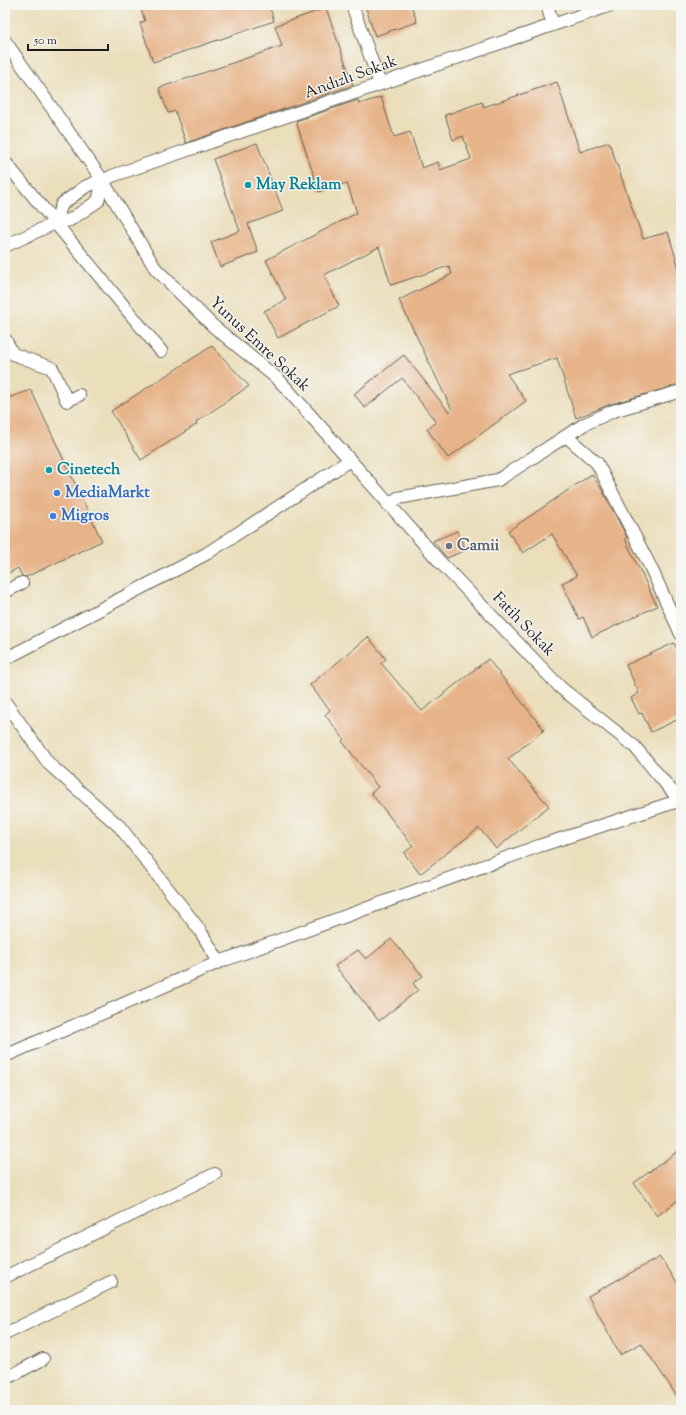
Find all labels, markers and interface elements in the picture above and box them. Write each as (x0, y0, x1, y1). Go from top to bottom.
scale bar (28, 26, 108, 52)
text: 50 m (33, 32, 57, 50)
street label: Andızlı Sokak (301, 50, 401, 105)
place label: May Reklam (256, 174, 342, 197)
marker: May Reklam (243, 180, 253, 190)
street label: Yunus Emre Sokak (203, 292, 315, 398)
place label: Cinetech (57, 459, 121, 482)
marker: Cinetech (44, 465, 54, 475)
place label: MediaMarkt (65, 482, 150, 505)
marker: MediaMarkt (52, 488, 62, 498)
place label: Migros (61, 505, 109, 528)
marker: Migros (48, 511, 58, 521)
place label: Camii (457, 535, 500, 558)
marker: Camii (444, 541, 454, 551)
street label: Fatih Sokak (486, 588, 560, 663)

